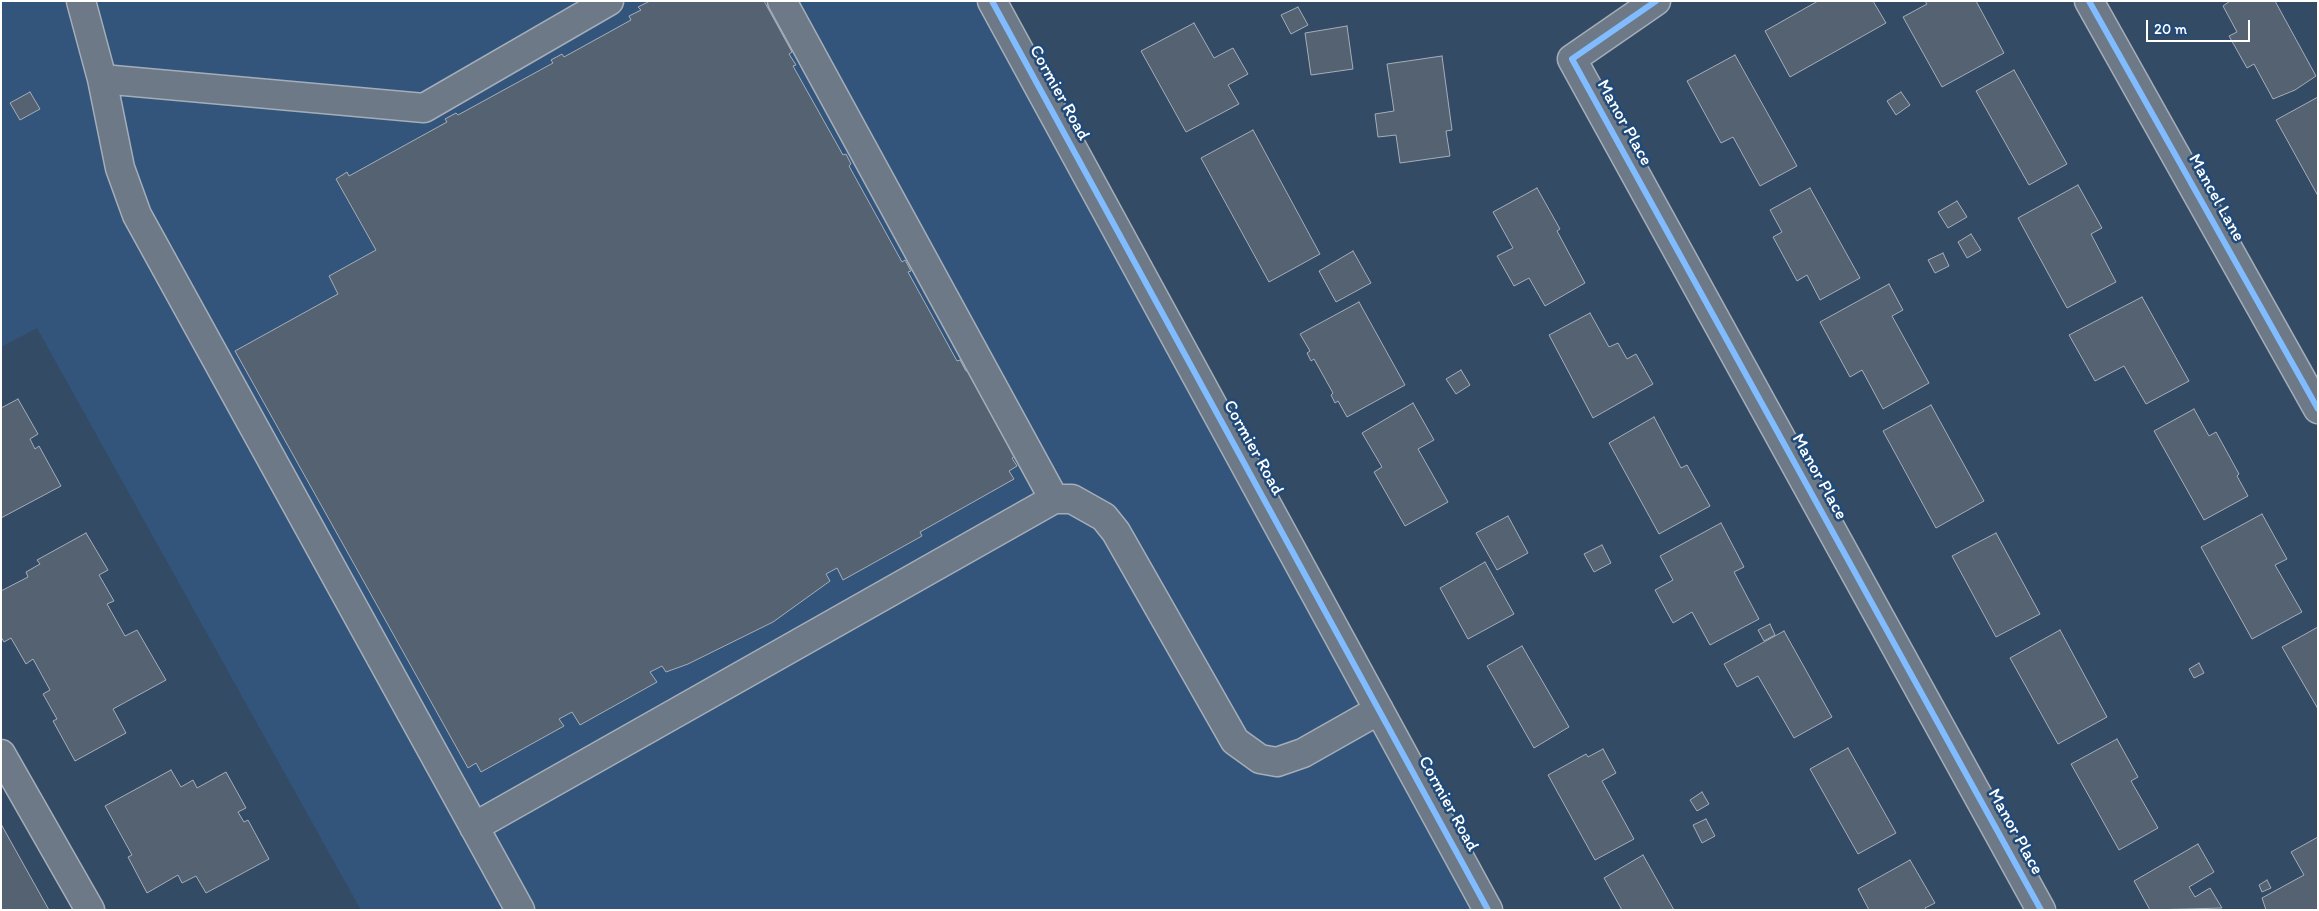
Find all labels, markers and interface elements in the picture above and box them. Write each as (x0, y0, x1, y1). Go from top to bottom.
scale bar (2149, 10, 2253, 42)
text: 20 m (2154, 20, 2187, 38)
street label: Cormier Road (1024, 42, 1094, 144)
street label: Manor Place (1591, 76, 1657, 170)
street label: Mancel Lane (2183, 150, 2249, 246)
street label: Cormier Road (1218, 397, 1288, 499)
street label: Manor Place (1786, 430, 1852, 524)
street label: Cormier Road (1413, 753, 1483, 855)
street label: Manor Place (1982, 785, 2048, 879)

